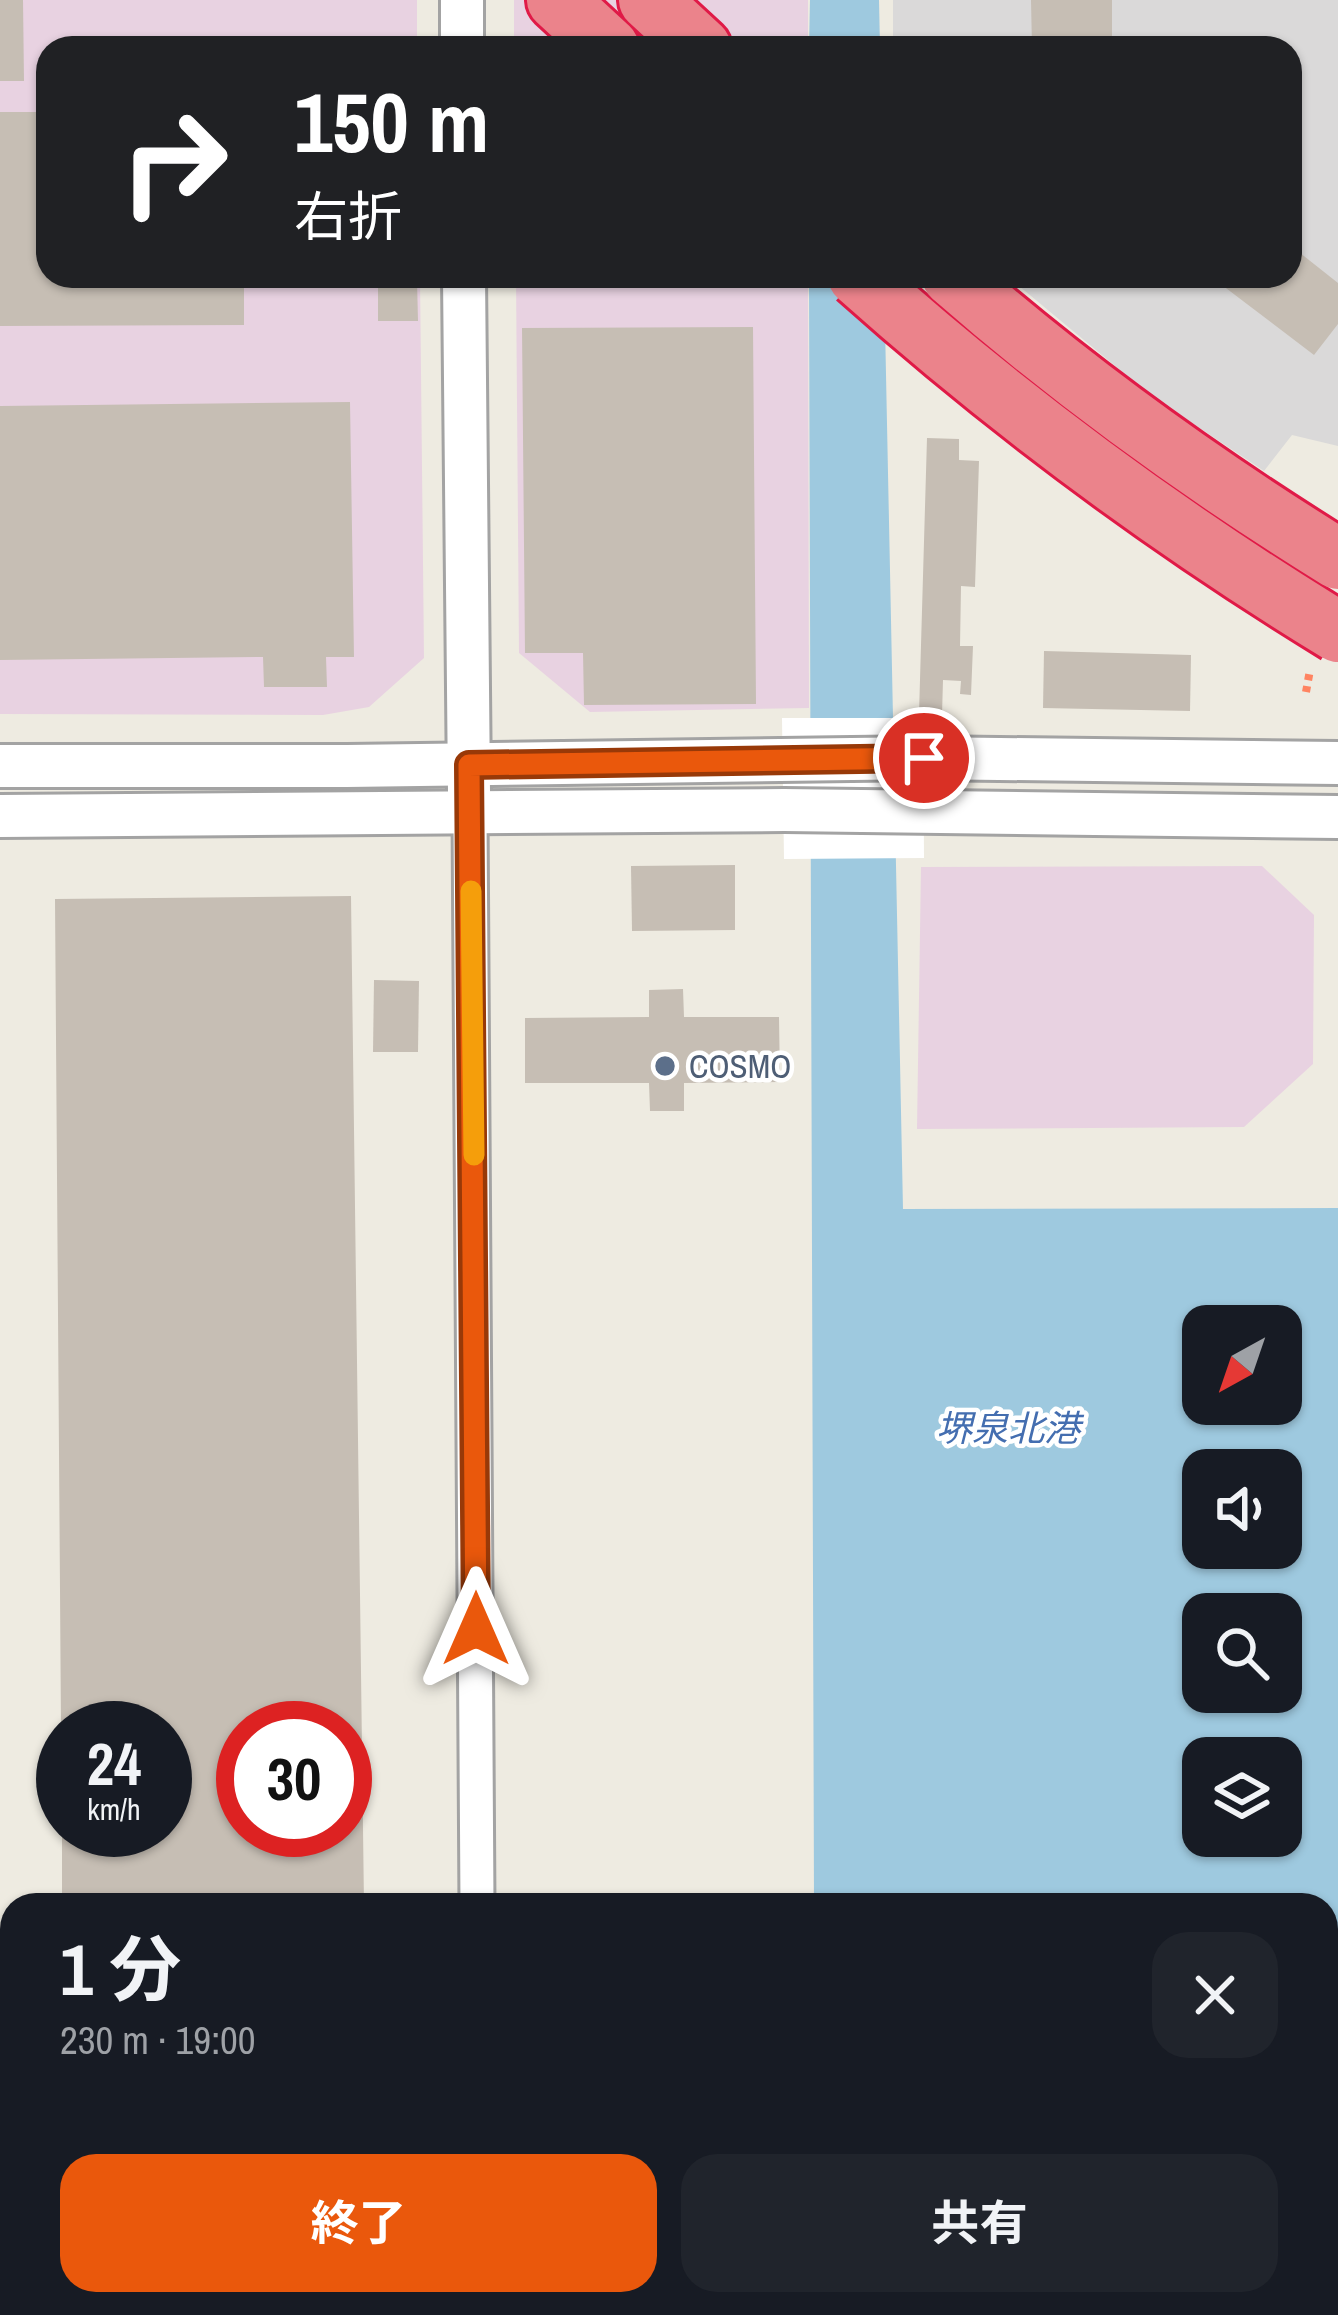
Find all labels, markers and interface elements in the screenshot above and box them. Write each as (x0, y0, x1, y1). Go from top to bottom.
text: 150 m (294, 65, 489, 178)
icon: right (96, 84, 252, 240)
text: 右折 (294, 180, 402, 253)
pin (873, 707, 975, 809)
icon: arrive (891, 725, 957, 791)
place label: COSMO (689, 1044, 791, 1088)
marker: COSMO (652, 1053, 678, 1079)
north arrow (1182, 1305, 1302, 1425)
map controls (1182, 1305, 1302, 1857)
water label: 堺泉北港 (936, 1404, 1085, 1452)
button: sound (1182, 1449, 1302, 1569)
position arrow (413, 1566, 539, 1692)
button: search (1182, 1593, 1302, 1713)
speed limit sign: 30 (216, 1701, 372, 1857)
text: 24 (87, 1723, 141, 1804)
button: layers (1182, 1737, 1302, 1857)
text: km/h (87, 1789, 141, 1829)
text: 1 分 (60, 1920, 181, 2017)
button: close (1152, 1932, 1278, 2058)
text: 230 m · 19:00 (60, 2014, 256, 2066)
button: 終了 (60, 2154, 657, 2292)
button: 共有 (681, 2154, 1278, 2292)

